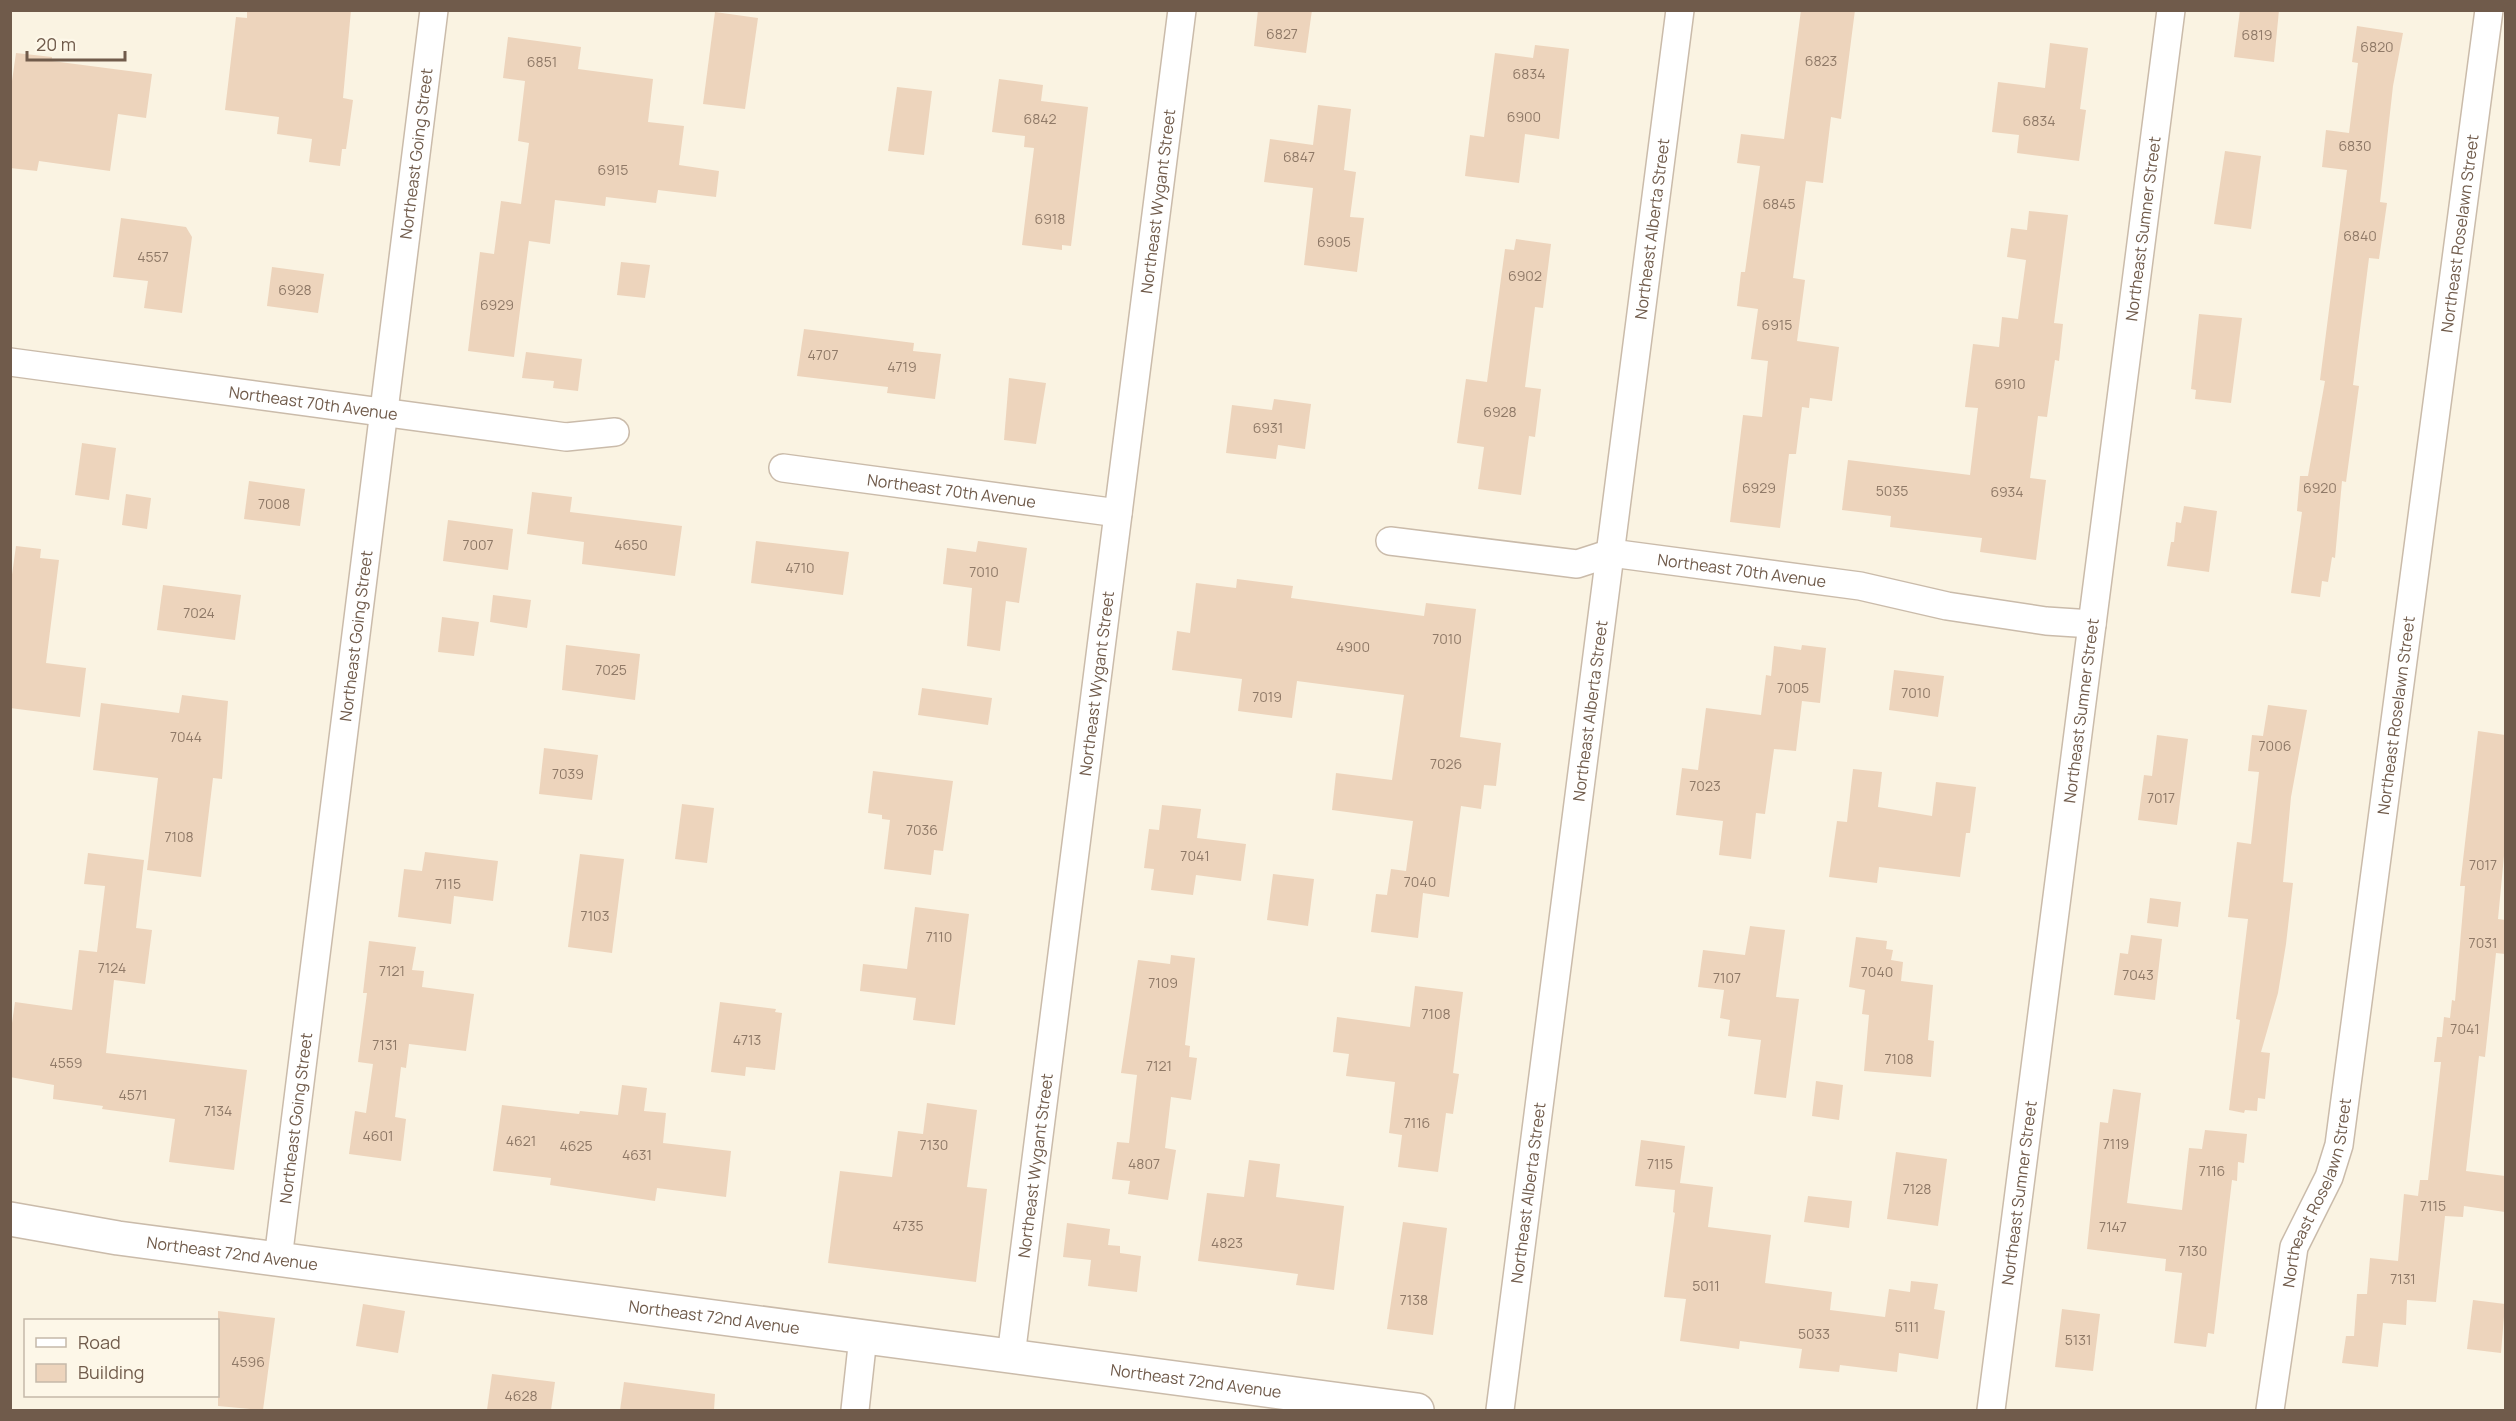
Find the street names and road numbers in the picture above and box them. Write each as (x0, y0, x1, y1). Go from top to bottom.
street label: Northeast Going Street (394, 67, 438, 240)
street label: Northeast Wygant Street (1135, 108, 1180, 295)
street label: Northeast Roselawn Street (2435, 133, 2483, 334)
street label: Northeast Sumner Street (2120, 135, 2166, 322)
street label: Northeast Alberta Street (1629, 137, 1674, 321)
street label: Northeast 70th Avenue (228, 381, 399, 425)
street label: Northeast 70th Avenue (866, 468, 1037, 513)
street label: Northeast 70th Avenue (1656, 548, 1827, 592)
street label: Northeast Going Street (334, 549, 377, 723)
street label: Northeast Wygant Street (1074, 590, 1119, 777)
street label: Northeast Roselawn Street (2372, 615, 2420, 816)
street label: Northeast Sumner Street (2058, 617, 2104, 804)
street label: Northeast Alberta Street (1567, 619, 1612, 803)
street label: Northeast Going Street (274, 1031, 317, 1205)
street label: Northeast Wygant Street (1013, 1072, 1058, 1259)
street label: Northeast Roselawn Street (2277, 1097, 2356, 1289)
street label: Northeast Sumner Street (1996, 1099, 2042, 1286)
street label: Northeast Alberta Street (1505, 1101, 1550, 1285)
street label: Northeast 72nd Avenue (145, 1231, 319, 1275)
street label: Northeast 72nd Avenue (627, 1295, 801, 1339)
street label: Northeast 72nd Avenue (1109, 1359, 1283, 1403)

